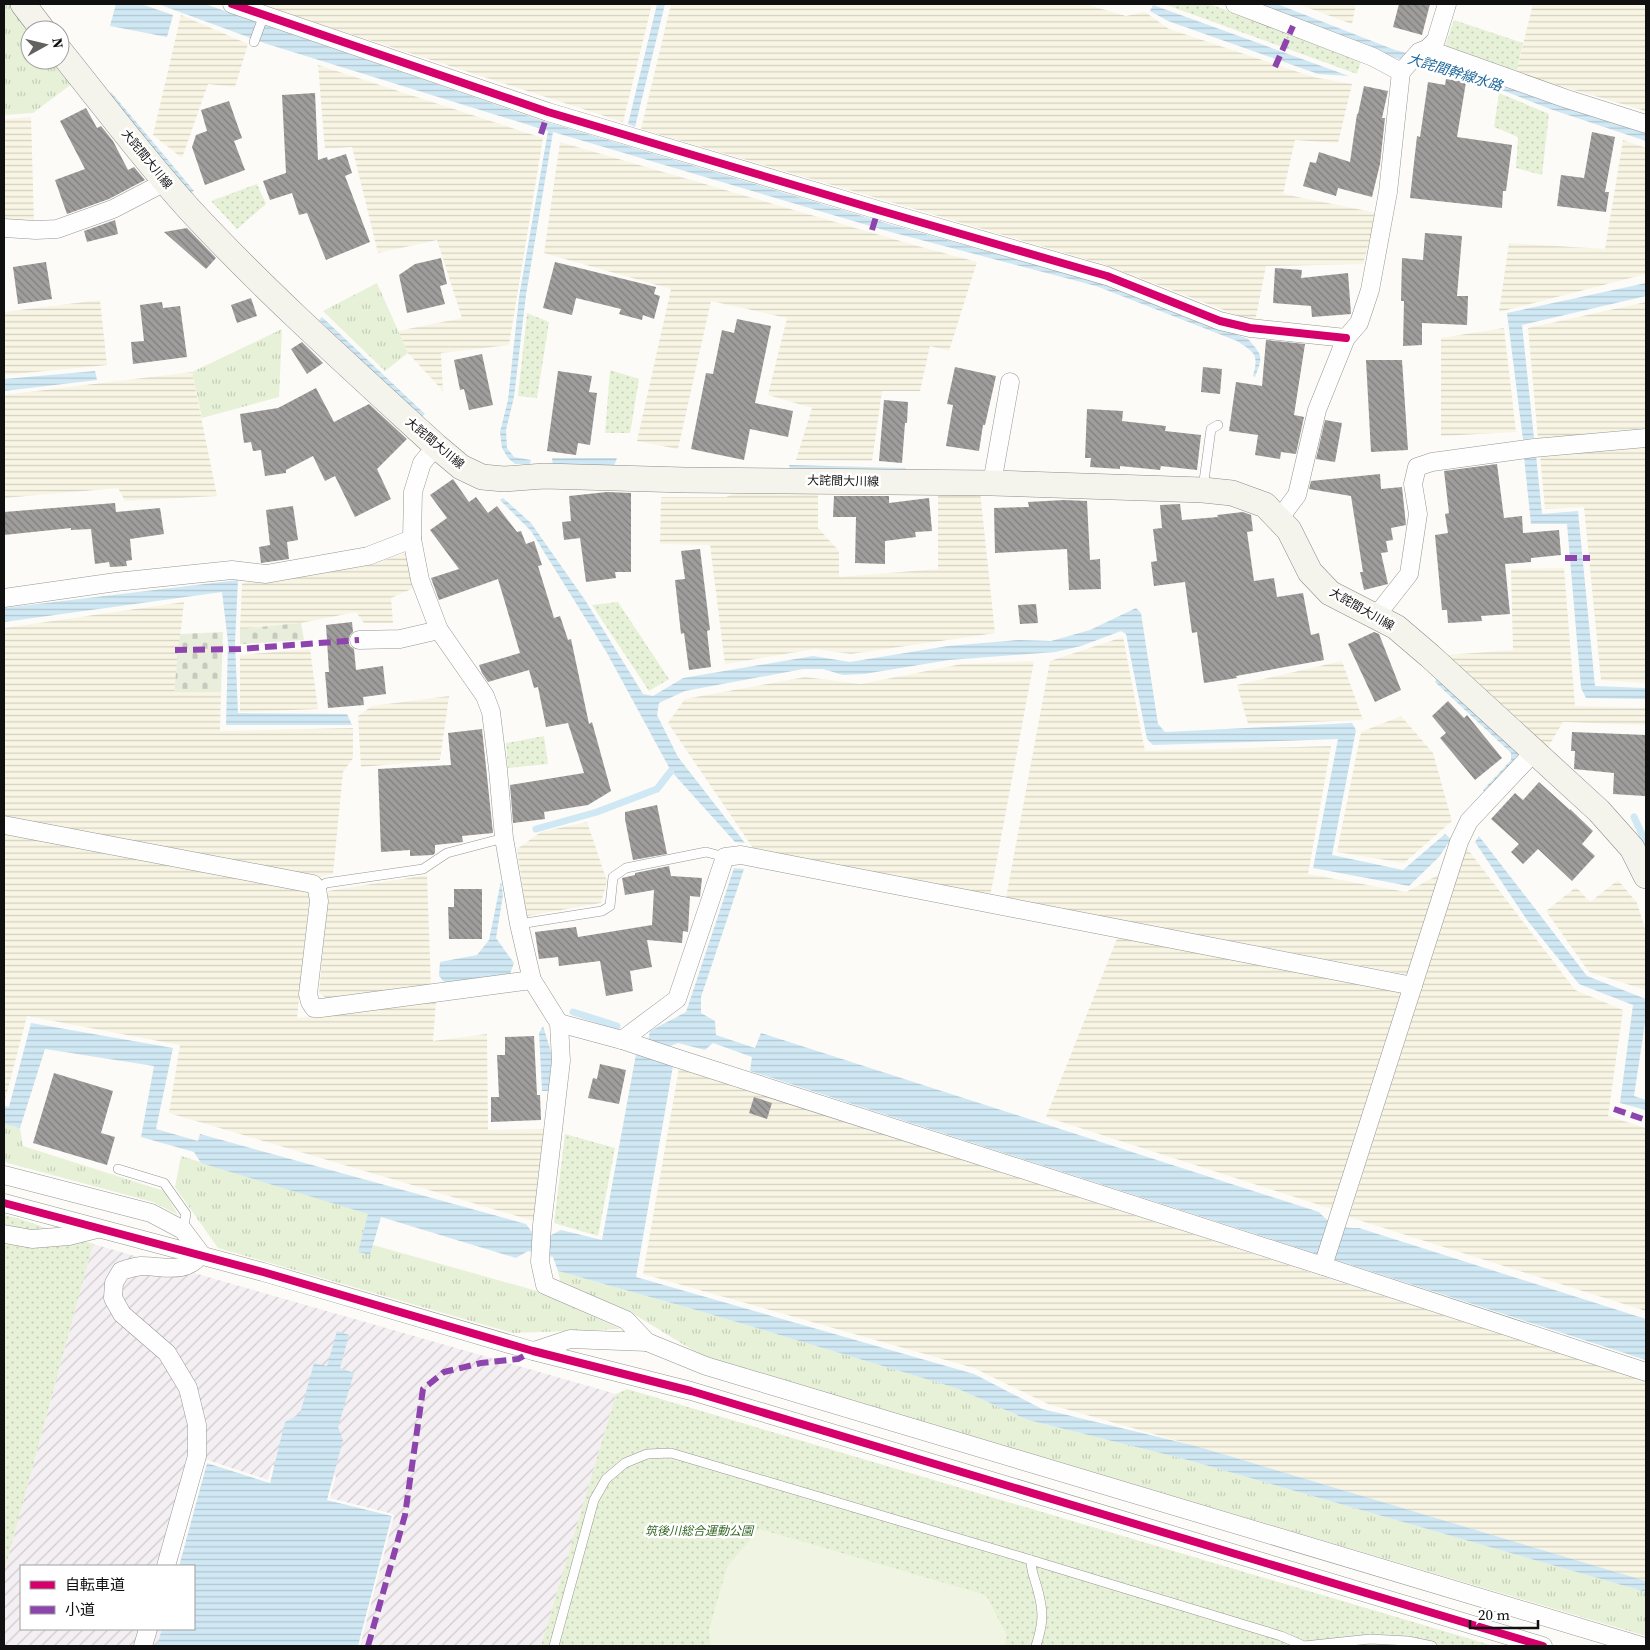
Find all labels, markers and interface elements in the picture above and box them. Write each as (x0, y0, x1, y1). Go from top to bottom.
north arrow (20, 20, 70, 70)
text: N (47, 37, 68, 50)
water label: 大詫間幹線水路 (1405, 48, 1506, 96)
street label: 大詫間大川線 (118, 126, 176, 192)
street label: 大詫間大川線 (402, 414, 468, 472)
street label: 大詫間大川線 (807, 472, 879, 490)
street label: 大詫間大川線 (1327, 584, 1397, 634)
park label: 筑後川総合運動公園 (645, 1523, 755, 1539)
legend (20, 1565, 195, 1630)
text: 自転車道 (65, 1574, 125, 1595)
scale bar (1470, 1598, 1538, 1630)
text: 小道 (65, 1599, 95, 1620)
text: 20 m (1478, 1604, 1510, 1625)

